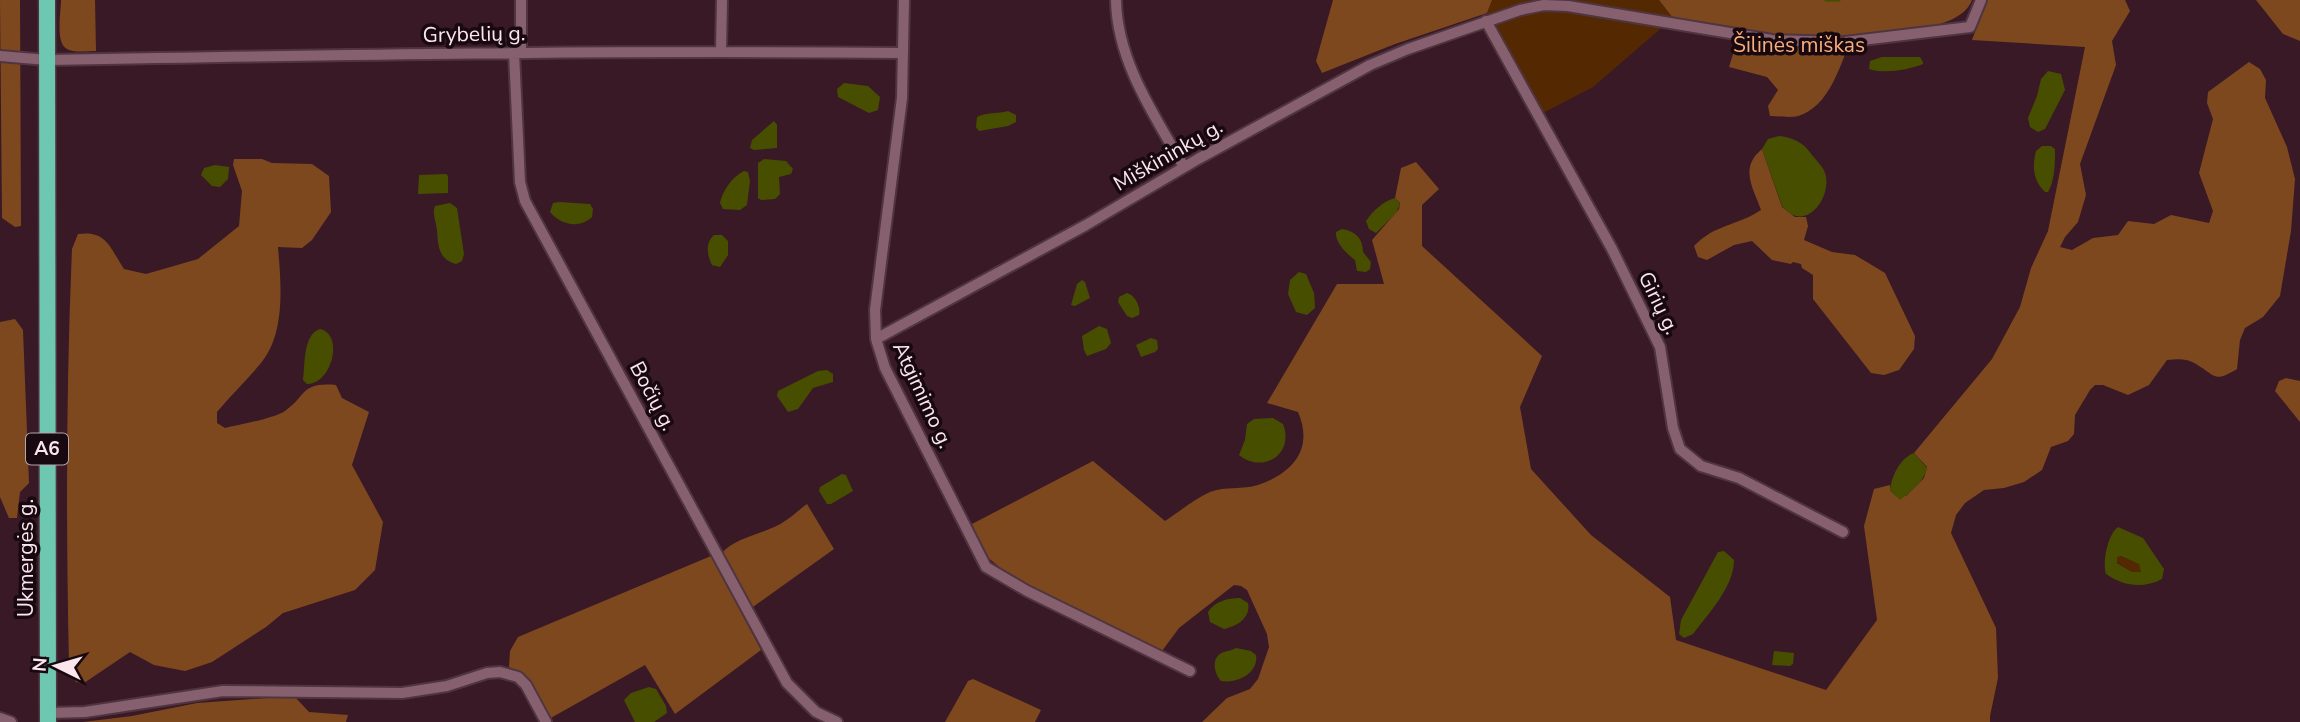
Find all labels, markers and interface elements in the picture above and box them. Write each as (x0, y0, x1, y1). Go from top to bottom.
street label: Grybelių g. (422, 19, 526, 49)
park label: Šilinės miškas (1733, 31, 1865, 59)
street label: Miškininkų g. (1108, 112, 1228, 198)
street label: Girių g. (1632, 267, 1686, 339)
street label: Atgimimo g. (886, 337, 960, 453)
street label: Bočių g. (623, 356, 683, 436)
road number: A6 (26, 433, 68, 464)
street label: Ukmergės g. (12, 499, 40, 617)
north arrow (21, 631, 91, 701)
text: N (26, 656, 54, 673)

